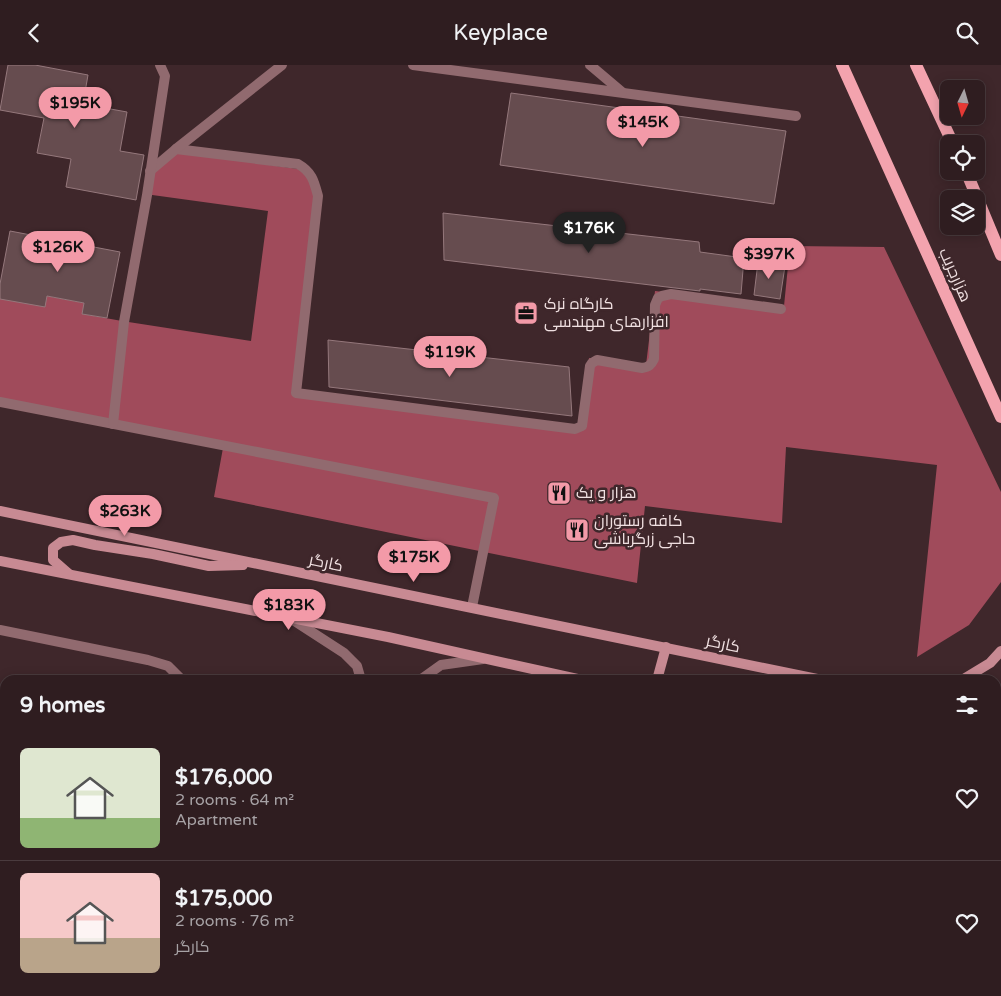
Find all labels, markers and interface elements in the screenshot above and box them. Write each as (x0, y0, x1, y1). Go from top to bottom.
icon: back (20, 19, 48, 47)
icon: search (953, 19, 981, 47)
text: Keyplace (453, 20, 548, 46)
north arrow (940, 80, 985, 125)
map controls (940, 80, 985, 235)
pin: $195K (40, 87, 110, 129)
text: $195K (50, 93, 100, 113)
pin: $145K (608, 106, 678, 148)
text: $145K (618, 112, 668, 132)
button: locate (940, 135, 985, 180)
button: layers (940, 190, 985, 235)
pin: $176K (554, 211, 624, 254)
text: $176K (564, 218, 614, 238)
pin: $126K (23, 231, 93, 273)
text: $126K (33, 237, 83, 257)
pin: $397K (734, 237, 804, 280)
text: $397K (744, 244, 794, 264)
street label: هزارجریب (934, 245, 976, 305)
place label: کارگاه نرک افزارهای مهندسی (544, 294, 669, 332)
office icon: کارگاه نرک افزارهای مهندسی (513, 300, 539, 326)
pin: $119K (415, 335, 485, 378)
text: $119K (425, 342, 475, 362)
restaurant icon: هزار و یک (546, 480, 572, 506)
place label: هزار و یک (576, 483, 636, 503)
pin: $263K (90, 495, 160, 537)
text: $263K (100, 501, 150, 521)
place label: کافه رستوران حاجی زرگرباشی (594, 511, 695, 549)
restaurant icon: کافه رستوران حاجی زرگرباشی (564, 517, 590, 543)
pin: $175K (379, 541, 449, 583)
text: $175K (389, 547, 439, 567)
street label: کارگر (306, 549, 345, 576)
pin: $183K (254, 589, 324, 631)
text: $183K (264, 595, 314, 615)
street label: کارگر (703, 630, 742, 657)
icon: filters (953, 691, 981, 719)
text: 9 homes (20, 693, 105, 718)
text: $176,000 (175, 765, 273, 790)
icon: home (60, 768, 120, 828)
icon: heart (953, 784, 981, 812)
text: 2 rooms · 64 m² (175, 790, 294, 810)
text: Apartment (175, 810, 258, 830)
text: $175,000 (175, 886, 272, 911)
icon: home (60, 893, 120, 953)
icon: heart (953, 909, 981, 937)
text: 2 rooms · 76 m² (175, 911, 294, 931)
text: کارگر (175, 937, 210, 957)

